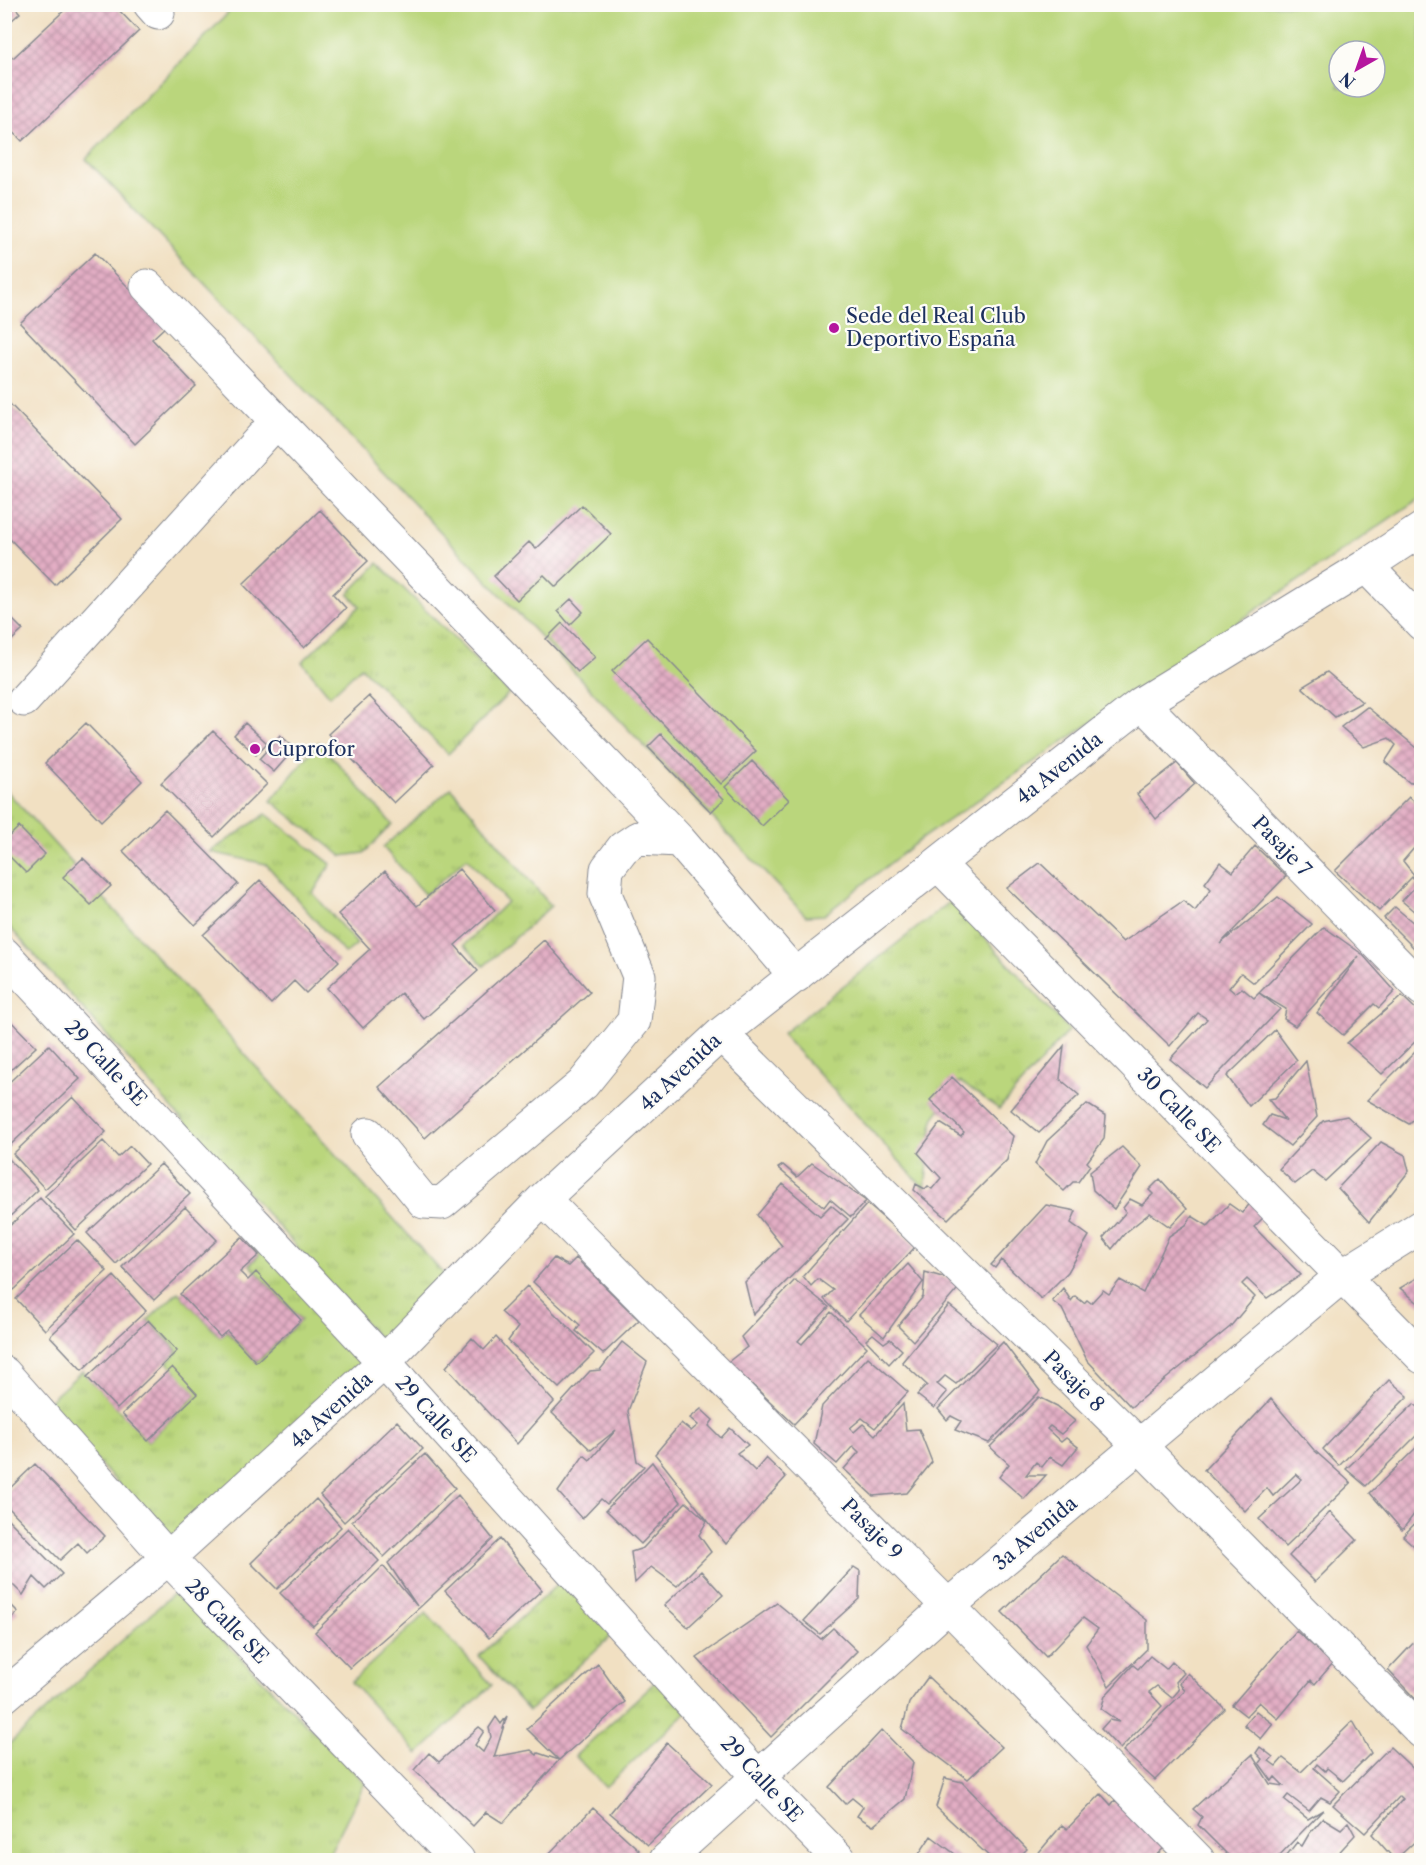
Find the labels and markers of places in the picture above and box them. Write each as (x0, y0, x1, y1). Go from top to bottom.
place label: Sede del Real Club Deportivo España (846, 304, 1026, 351)
marker: Sede del Real Club Deportivo España (827, 321, 841, 335)
place label: Cuprofor (267, 737, 356, 761)
marker: Cuprofor (248, 742, 262, 756)

